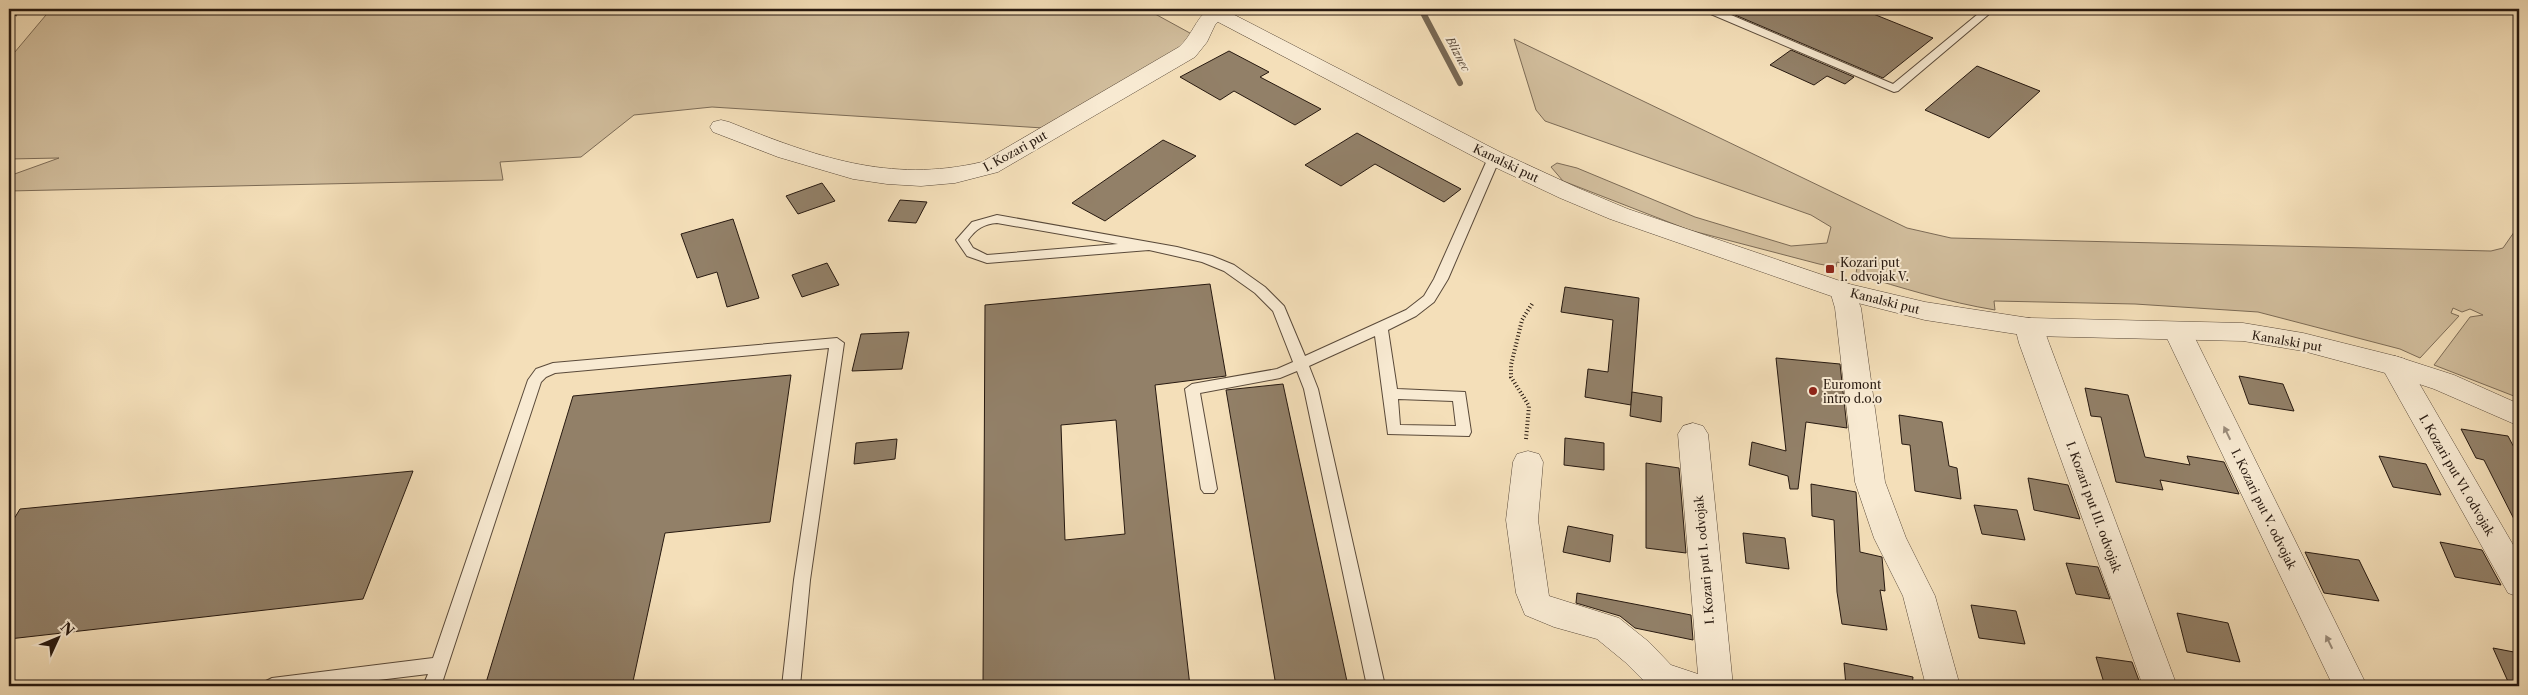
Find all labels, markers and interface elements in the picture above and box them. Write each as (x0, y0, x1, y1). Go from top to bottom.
water label: Bliznec (1443, 33, 1473, 74)
street label: I. Kozari put (980, 127, 1050, 175)
street label: Kanalski put (1471, 141, 1542, 186)
place label: Kozari put I. odvojak V. (1840, 255, 1909, 284)
marker: Kozari put I. odvojak V. (1824, 263, 1836, 275)
street label: Kanalski put (1849, 285, 1922, 317)
street label: Kanalski put (2251, 327, 2324, 355)
place label: Euromont intro d.o.o (1823, 377, 1882, 406)
marker: Euromont intro d.o.o (1807, 385, 1819, 397)
street label: I. Kozari put VI. odvojak (2416, 412, 2498, 539)
one-way arrow (2223, 426, 2231, 440)
street label: I. Kozari put III. odvojak (2063, 439, 2125, 576)
street label: I. Kozari put V. odvojak (2228, 446, 2300, 573)
street label: I. Kozari put I. odvojak (1691, 494, 1717, 625)
north arrow (32, 612, 82, 662)
text: N (57, 618, 78, 640)
one-way arrow (2324, 635, 2332, 649)

